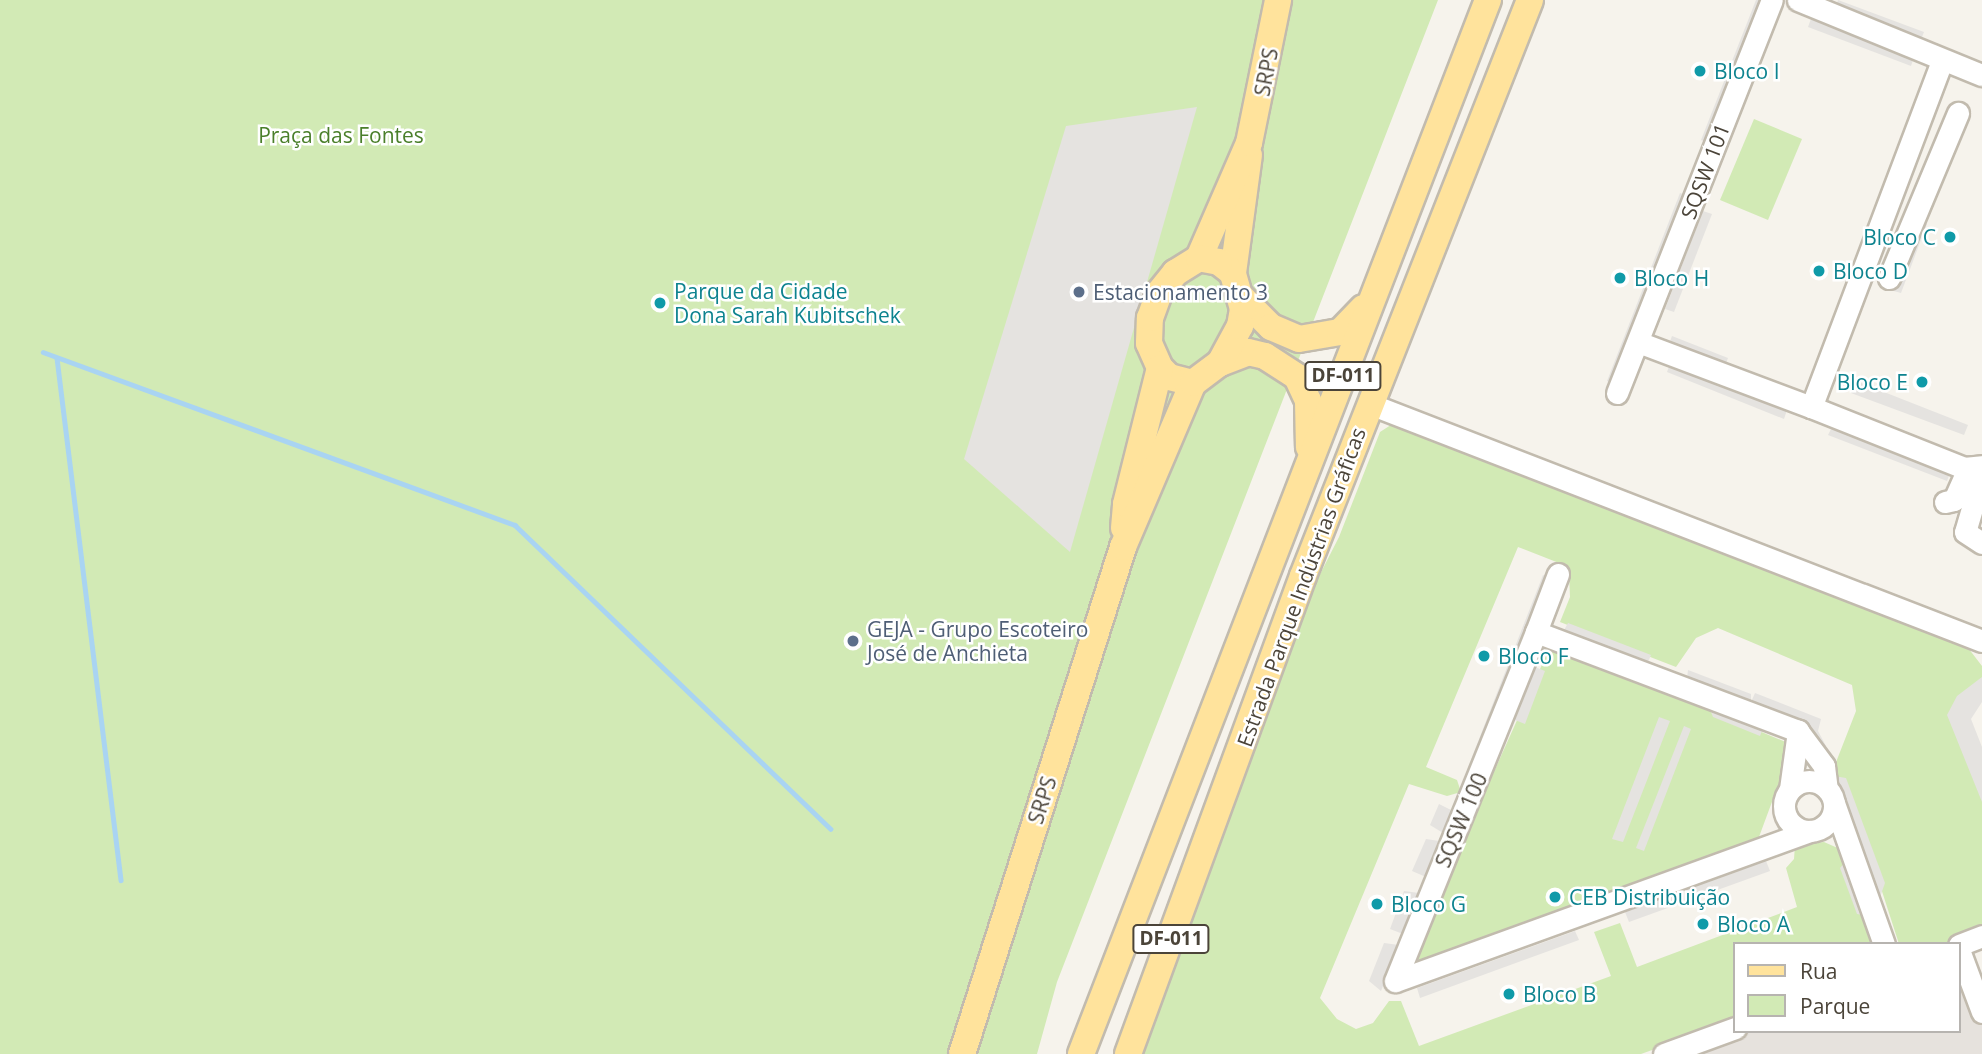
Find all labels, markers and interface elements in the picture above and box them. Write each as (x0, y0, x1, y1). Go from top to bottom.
street label: SRPS (1249, 46, 1283, 98)
place label: Bloco I (1714, 58, 1780, 84)
marker: Bloco I (1692, 63, 1708, 79)
street label: SQSW 101 (1675, 120, 1735, 222)
park label: Praça das Fontes (258, 122, 424, 148)
place label: Bloco C (1863, 224, 1936, 250)
marker: Bloco C (1942, 229, 1958, 245)
place label: Bloco D (1833, 258, 1908, 284)
marker: Bloco D (1811, 263, 1827, 279)
place label: Bloco H (1634, 265, 1709, 291)
marker: Bloco H (1612, 270, 1628, 286)
place label: Parque da Cidade Dona Sarah Kubitschek (674, 278, 901, 328)
place label: Estacionamento 3 (1093, 279, 1268, 305)
marker: Estacionamento 3 (1071, 284, 1087, 300)
marker: Parque da Cidade Dona Sarah Kubitschek (652, 295, 668, 311)
road number: DF-011 (1303, 360, 1383, 392)
place label: Bloco E (1837, 369, 1908, 395)
marker: Bloco E (1914, 374, 1930, 390)
street label: Estrada Parque Indústrias Gráficas (1231, 424, 1371, 750)
place label: GEJA - Grupo Escoteiro José de Anchieta (867, 616, 1088, 666)
marker: GEJA - Grupo Escoteiro José de Anchieta (845, 633, 861, 649)
place label: Bloco F (1498, 643, 1568, 669)
marker: Bloco F (1476, 648, 1492, 664)
street label: SQSW 100 (1430, 769, 1492, 871)
street label: SRPS (1023, 773, 1061, 827)
place label: CEB Distribuição (1569, 884, 1730, 910)
marker: CEB Distribuição (1547, 889, 1563, 905)
place label: Bloco G (1391, 891, 1466, 917)
marker: Bloco G (1369, 896, 1385, 912)
place label: Bloco A (1717, 911, 1790, 937)
marker: Bloco A (1695, 916, 1711, 932)
road number: DF-011 (1131, 923, 1211, 954)
legend (1734, 942, 1961, 1033)
text: Rua (1800, 957, 1838, 985)
place label: Bloco B (1523, 981, 1596, 1007)
marker: Bloco B (1501, 986, 1517, 1002)
text: Parque (1800, 992, 1870, 1020)

